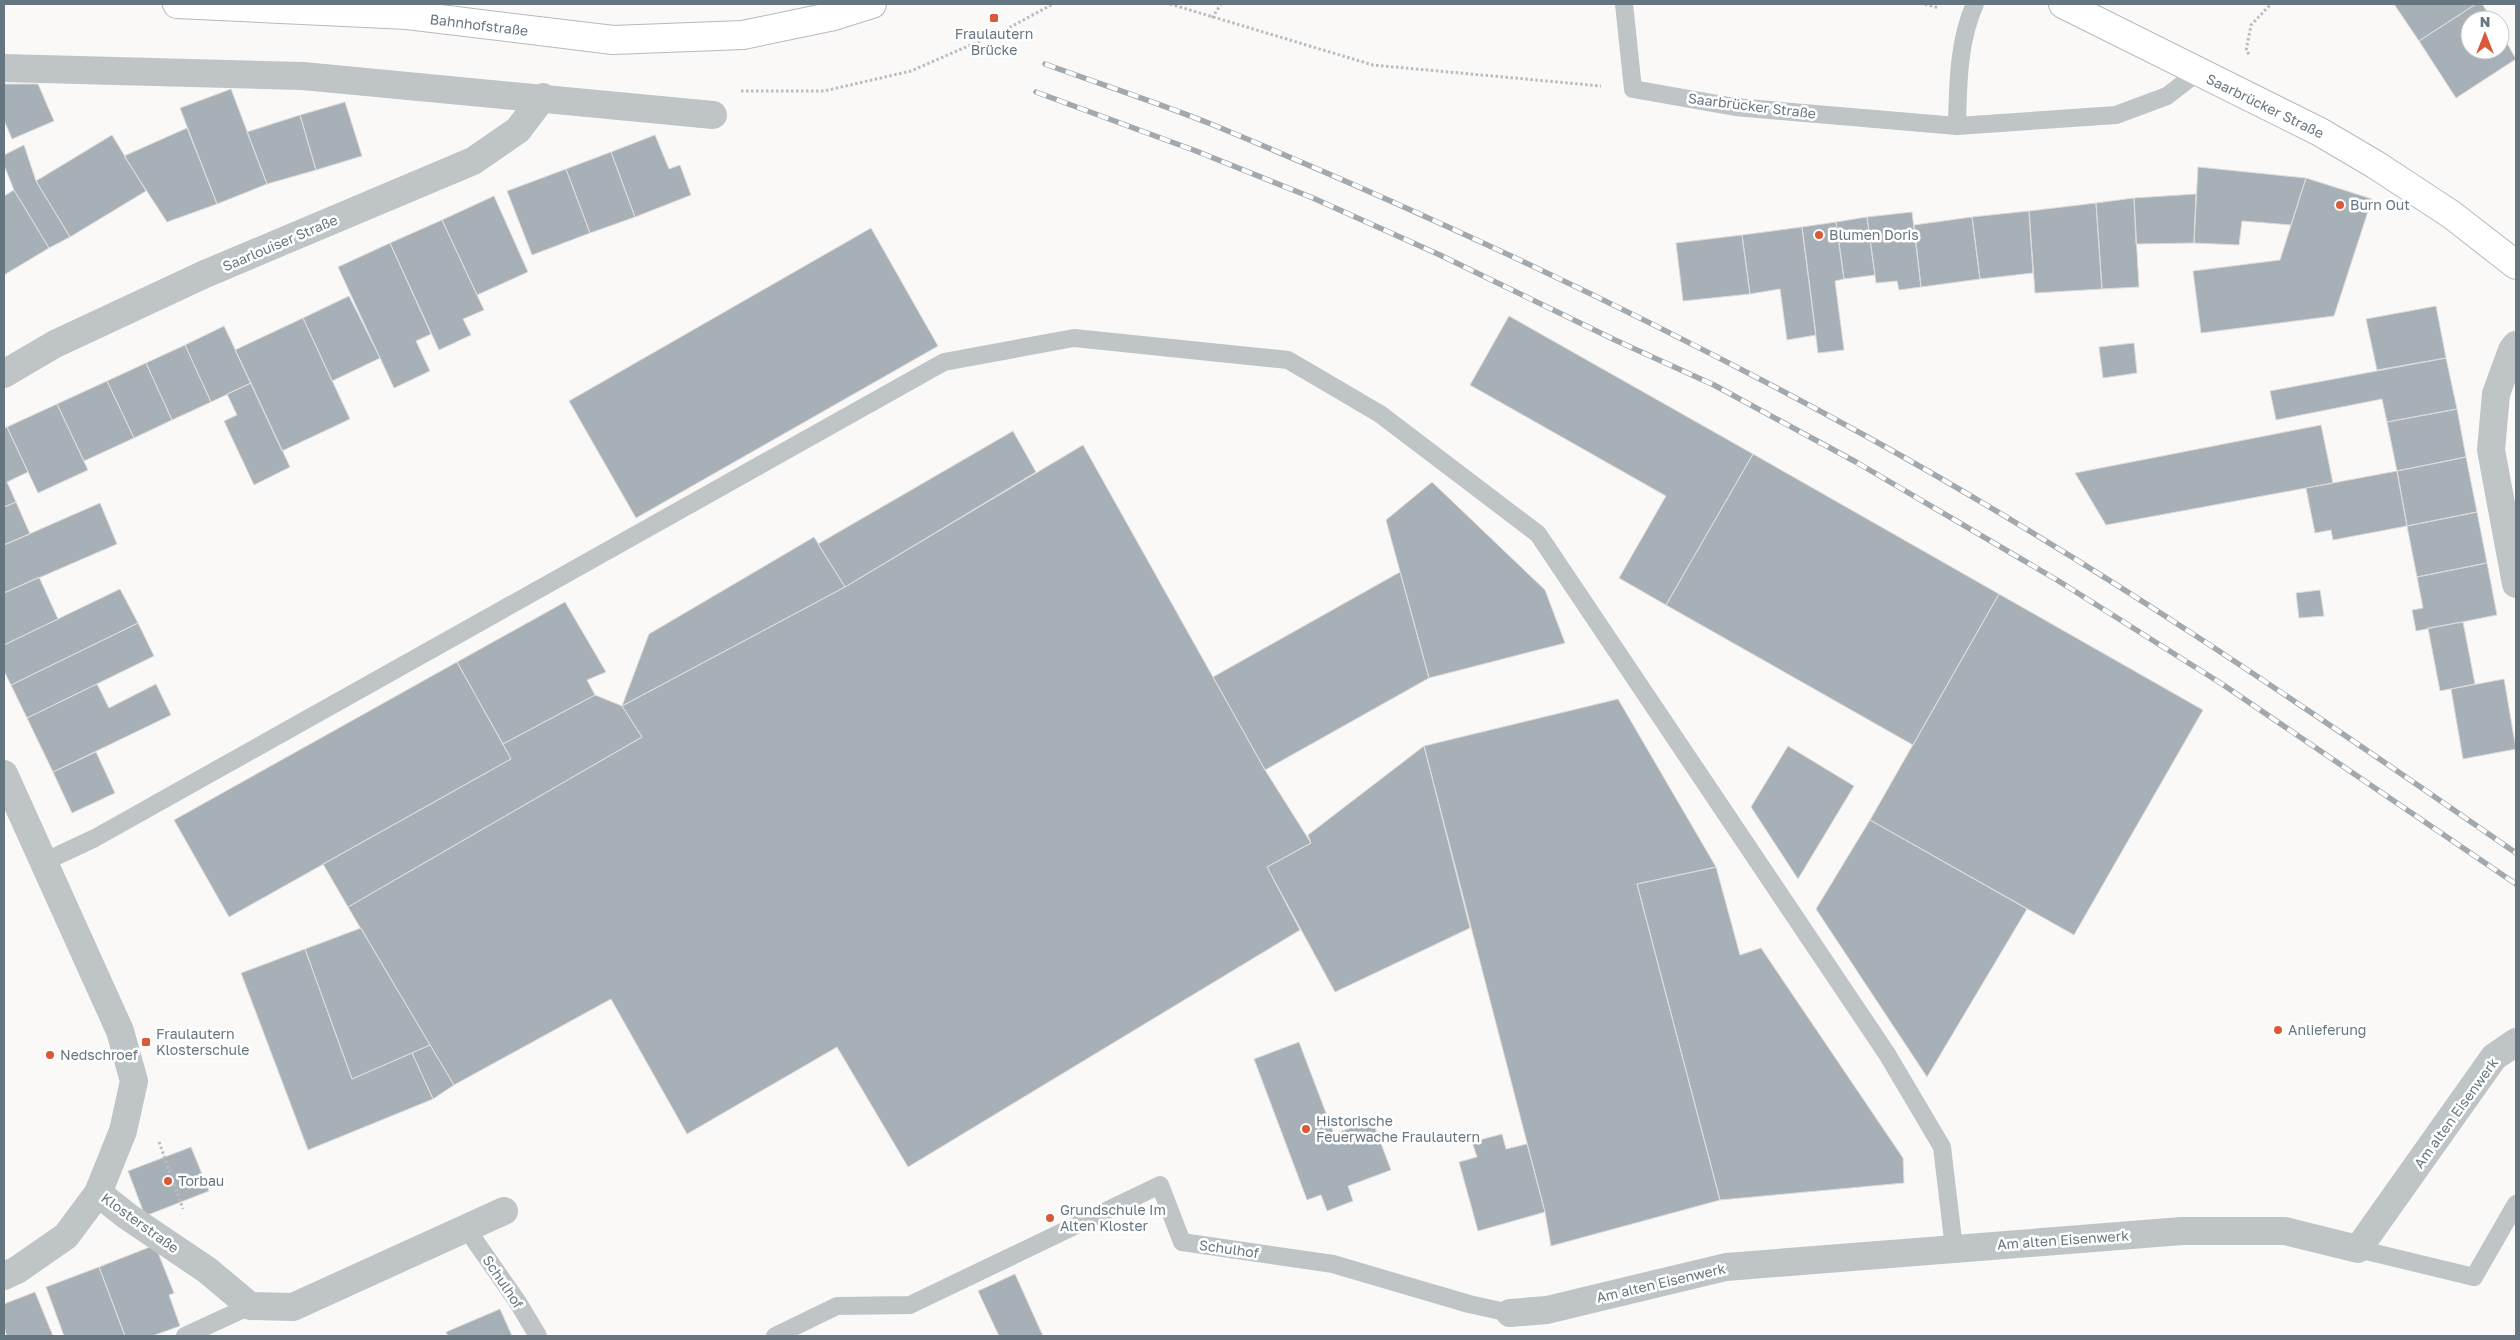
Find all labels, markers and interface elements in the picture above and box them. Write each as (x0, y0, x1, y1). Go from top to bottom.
street label: Bahnhofstraße (429, 10, 529, 39)
north arrow (2460, 10, 2510, 60)
marker: Fraulautern Brücke (988, 12, 1000, 24)
text: N (2480, 13, 2490, 30)
place label: Fraulautern Brücke (955, 25, 1033, 58)
street label: Saarbrücker Straße (2204, 70, 2327, 141)
street label: Saarbrücker Straße (1687, 89, 1817, 122)
place label: Burn Out (2350, 196, 2410, 213)
marker: Burn Out (2334, 199, 2346, 211)
street label: Saarlouiser Straße (220, 211, 340, 274)
place label: Blumen Doris (1829, 226, 1919, 243)
marker: Blumen Doris (1813, 229, 1825, 241)
place label: Anlieferung (2288, 1021, 2366, 1038)
marker: Anlieferung (2272, 1024, 2284, 1036)
place label: Fraulautern Klosterschule (156, 1025, 249, 1058)
marker: Fraulautern Klosterschule (140, 1036, 152, 1048)
place label: Nedschroef (60, 1046, 138, 1063)
marker: Nedschroef (44, 1049, 56, 1061)
street label: Am alten Eisenwerk (2410, 1054, 2501, 1171)
place label: Historische Feuerwache Fraulautern (1316, 1112, 1480, 1145)
marker: Historische Feuerwache Fraulautern (1300, 1123, 1312, 1135)
place label: Torbau (178, 1172, 224, 1189)
marker: Torbau (162, 1175, 174, 1187)
street label: Klosterstraße (98, 1189, 182, 1256)
place label: Grundschule Im Alten Kloster (1060, 1201, 1166, 1234)
marker: Grundschule Im Alten Kloster (1044, 1212, 1056, 1224)
street label: Am alten Eisenwerk (1996, 1226, 2130, 1253)
street label: Schulhof (1198, 1236, 1260, 1261)
street label: Schulhof (480, 1252, 527, 1311)
street label: Am alten Eisenwerk (1595, 1259, 1727, 1306)

